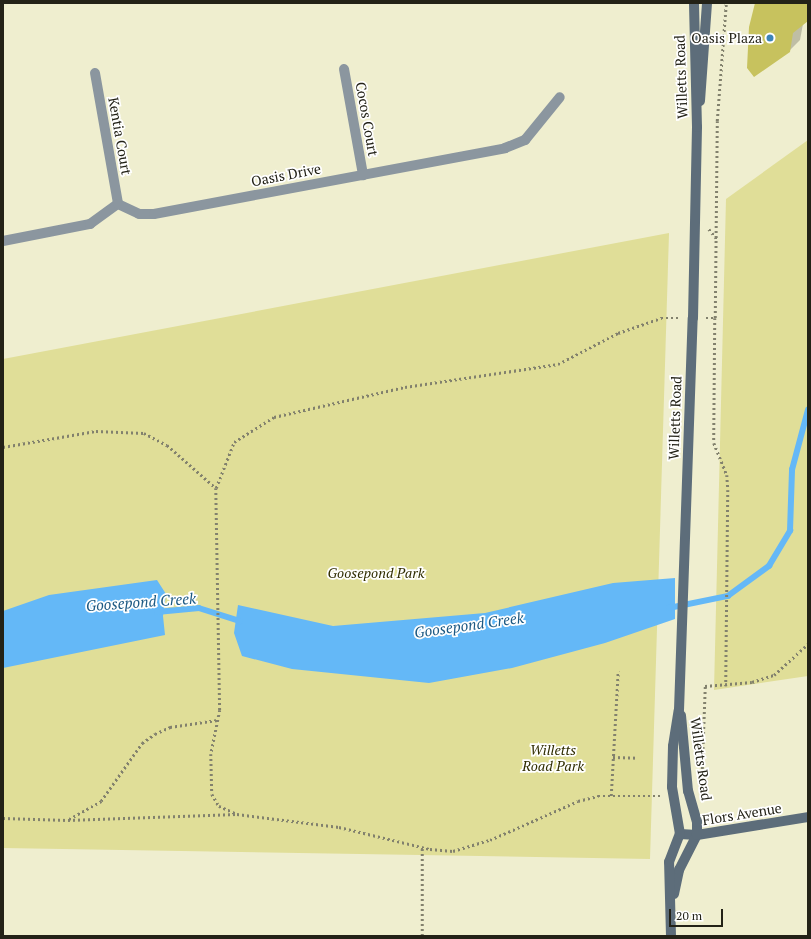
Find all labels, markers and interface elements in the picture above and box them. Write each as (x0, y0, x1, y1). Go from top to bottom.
place label: Oasis Plaza (691, 30, 762, 46)
marker: Oasis Plaza (765, 33, 775, 43)
street label: Willetts Road (671, 35, 691, 119)
street label: Cocos Court (352, 81, 382, 157)
street label: Kentia Court (105, 96, 135, 176)
street label: Oasis Drive (250, 160, 322, 190)
street label: Willetts Road (665, 376, 685, 460)
park label: Goosepond Park (328, 565, 424, 581)
water label: Goosepond Creek (85, 589, 197, 615)
water label: Goosepond Creek (413, 608, 525, 642)
street label: Willetts Road (687, 716, 715, 802)
park label: Willetts Road Park (522, 742, 584, 774)
street label: Flors Avenue (701, 799, 783, 829)
scale bar (671, 901, 725, 927)
text: 20 m (676, 908, 702, 923)

